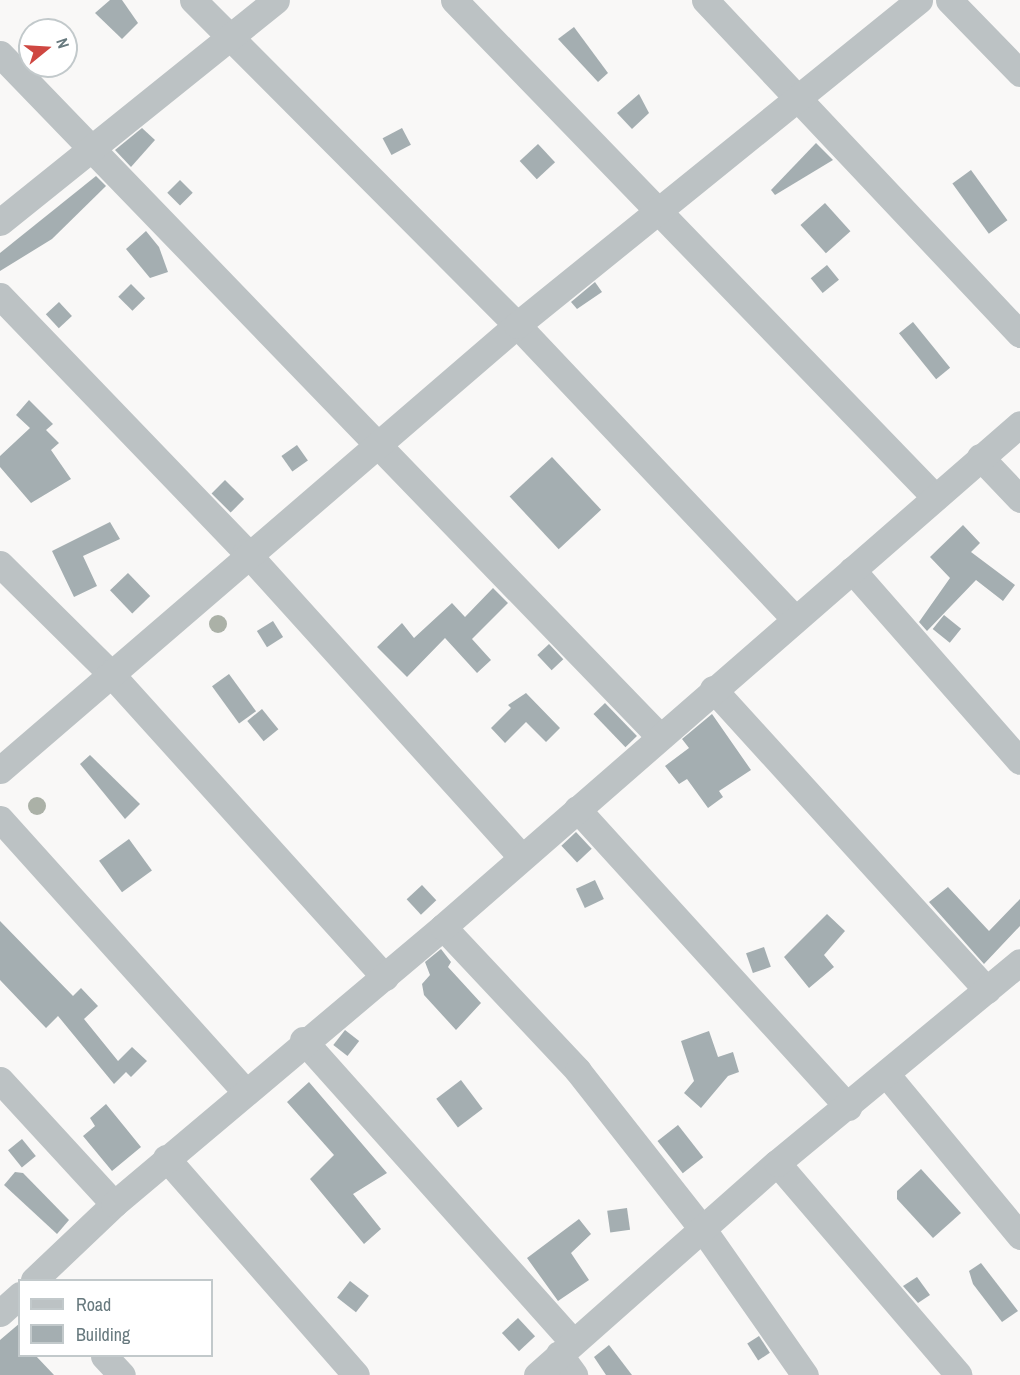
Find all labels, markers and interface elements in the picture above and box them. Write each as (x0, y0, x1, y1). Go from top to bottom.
north arrow (18, 18, 78, 78)
text: N (51, 35, 75, 51)
legend (18, 1279, 213, 1357)
text: Road (76, 1292, 111, 1317)
text: Building (76, 1322, 130, 1347)

